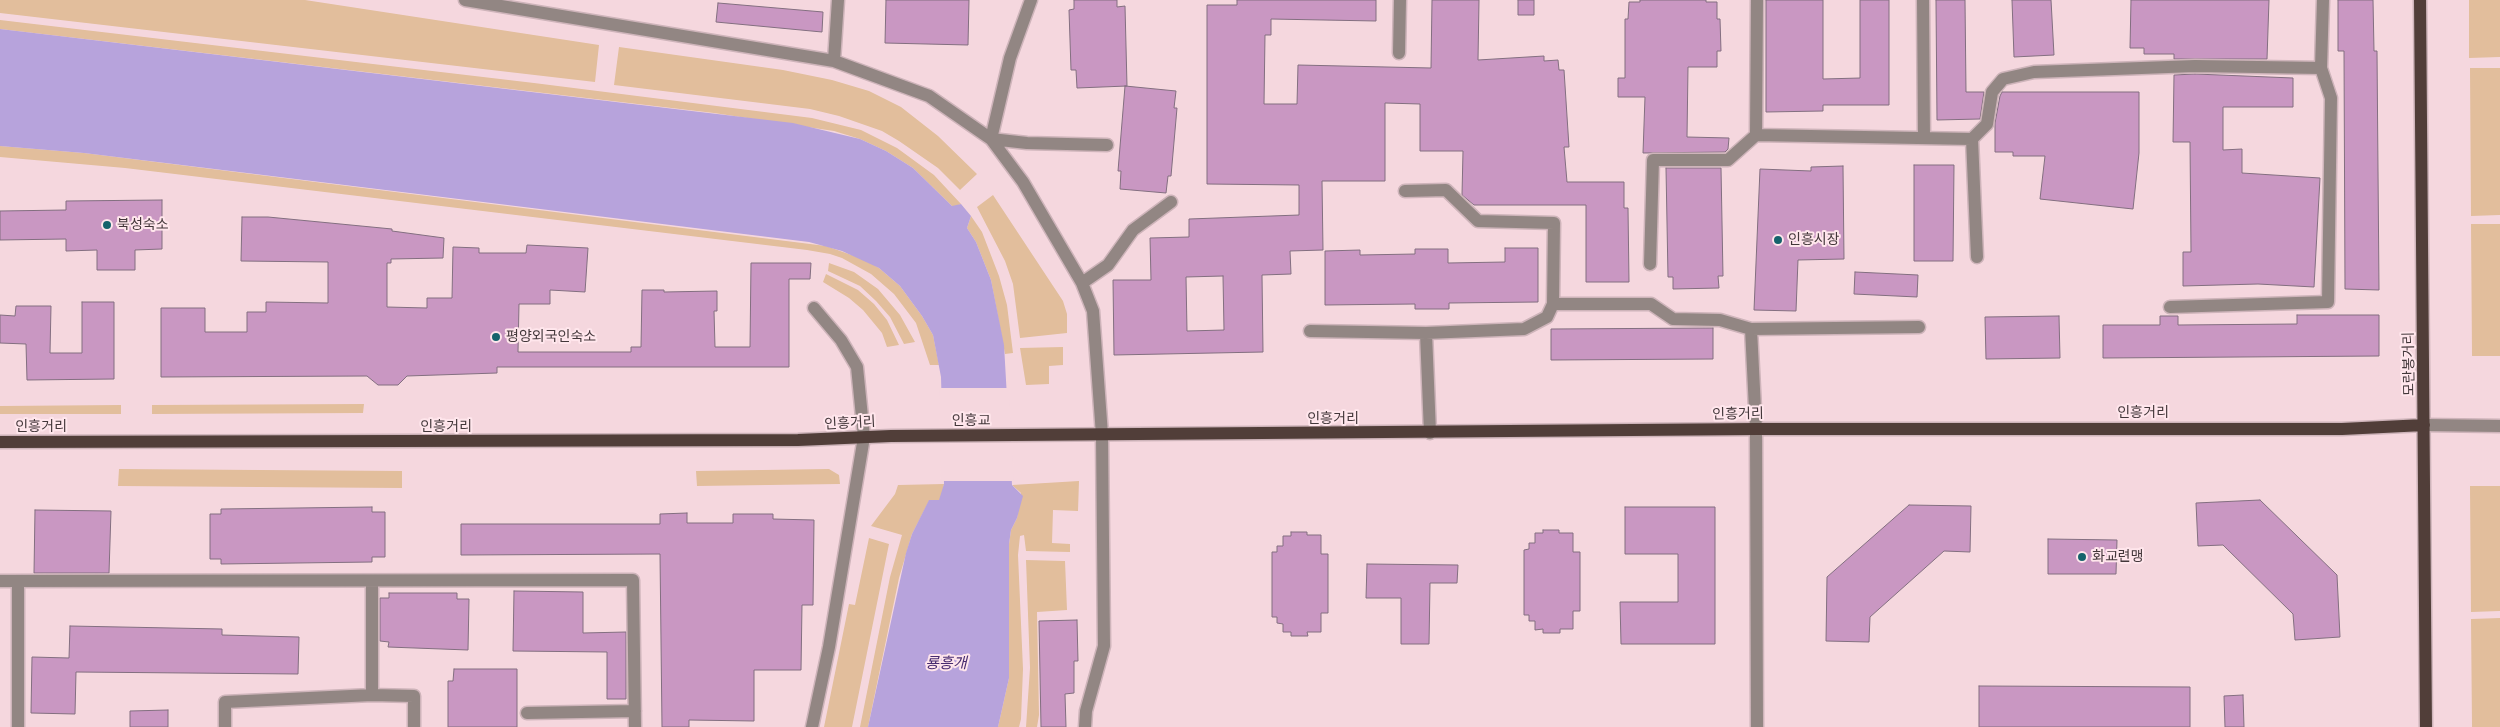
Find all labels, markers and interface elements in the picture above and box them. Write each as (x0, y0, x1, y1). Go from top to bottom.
place label: 북성숙소 (117, 217, 169, 233)
marker: 북성숙소 (101, 219, 113, 231)
place label: 인흥시장 (1788, 232, 1840, 248)
marker: 인흥시장 (1772, 234, 1784, 246)
place label: 평양외국인숙소 (506, 329, 596, 345)
marker: 평양외국인숙소 (490, 331, 502, 343)
street label: 모란봉거리 (2400, 332, 2418, 396)
street label: 인흥거리 (1712, 405, 1764, 423)
street label: 인흥거리 (2117, 405, 2169, 421)
street label: 인흥거리 (1307, 411, 1359, 427)
street label: 인흥거리 (824, 413, 876, 433)
street label: 인흥교 (952, 413, 990, 429)
street label: 인흥거리 (15, 419, 67, 435)
street label: 인흥거리 (420, 419, 472, 435)
place label: 화교련맹 (2092, 549, 2144, 565)
marker: 화교련맹 (2076, 551, 2088, 563)
water label: 룡흥개 (925, 654, 967, 672)

